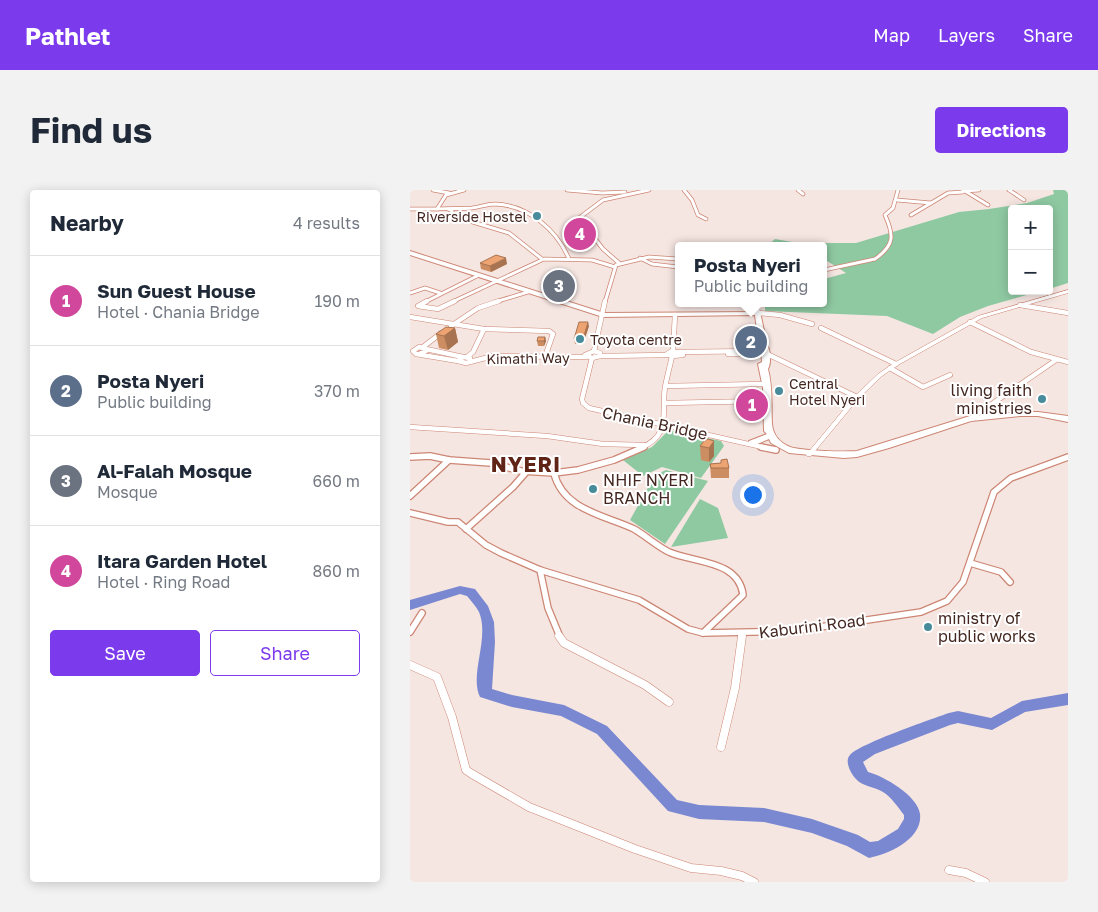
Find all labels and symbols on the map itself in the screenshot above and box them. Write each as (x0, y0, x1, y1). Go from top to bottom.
place label: Riverside Hostel (417, 208, 527, 225)
marker: Riverside Hostel (531, 210, 543, 222)
pin: 4 (564, 215, 596, 253)
pin: 3 (543, 267, 575, 305)
pin: 2 (735, 323, 767, 361)
place label: Toyota centre (590, 331, 682, 348)
marker: Toyota centre (574, 333, 586, 345)
street label: Kimathi Way (486, 349, 570, 367)
place label: Central Hotel Nyeri (789, 375, 865, 408)
place label: living faith ministries (951, 380, 1032, 418)
marker: Central Hotel Nyeri (773, 385, 785, 397)
pin: 1 (736, 386, 768, 424)
marker: living faith ministries (1036, 393, 1048, 405)
street label: Chania Bridge (601, 402, 709, 444)
district label: NYERI (491, 451, 561, 477)
place label: NHIF NYERI BRANCH (603, 470, 694, 508)
your location (740, 482, 766, 508)
marker: NHIF NYERI BRANCH (587, 483, 599, 495)
place label: ministry of public works (938, 608, 1036, 646)
street label: Kaburini Road (758, 610, 866, 642)
marker: ministry of public works (922, 621, 934, 633)

